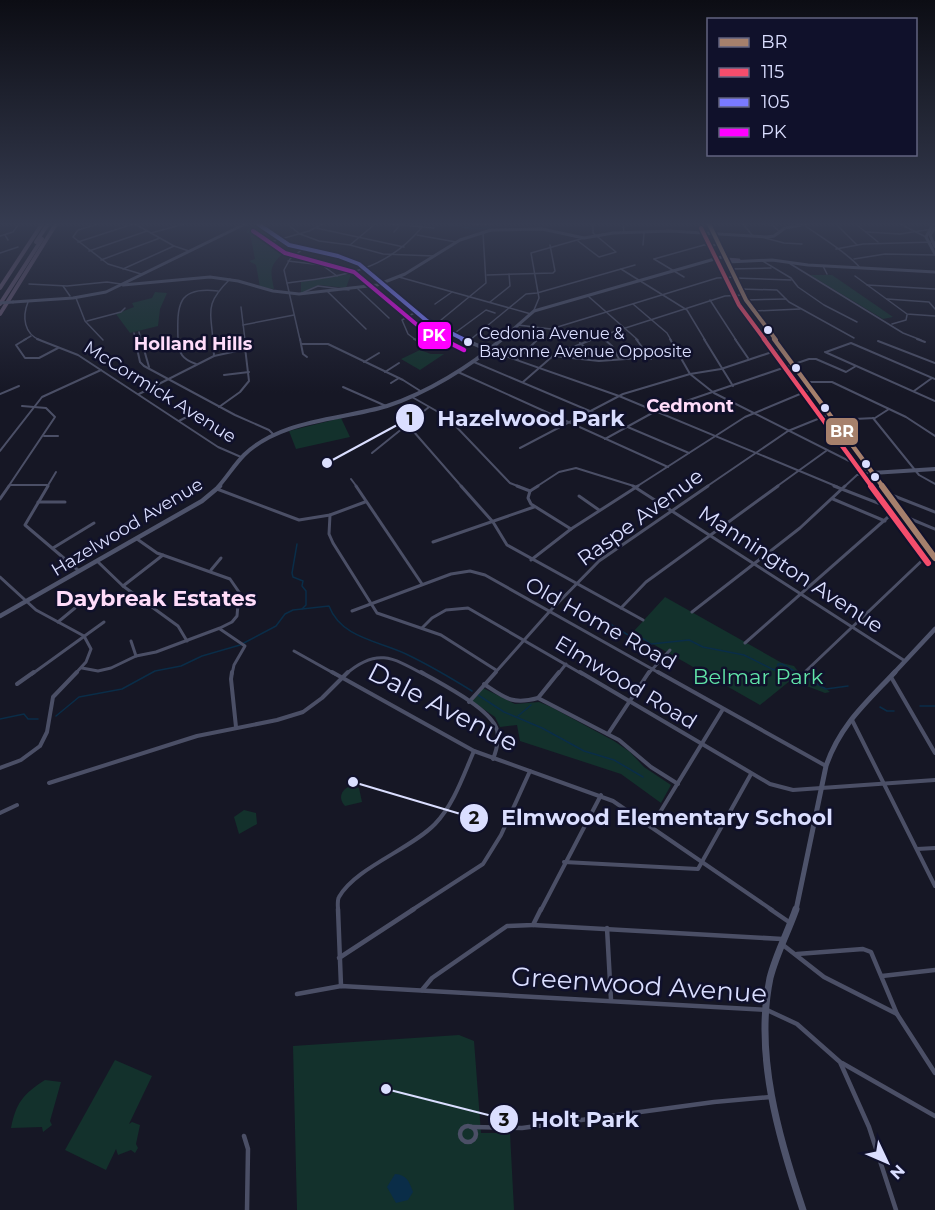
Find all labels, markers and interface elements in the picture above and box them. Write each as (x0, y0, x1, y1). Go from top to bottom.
legend (707, 18, 917, 156)
text: BR (761, 31, 788, 53)
text: 115 (761, 61, 784, 83)
text: 105 (761, 91, 790, 113)
text: PK (761, 121, 787, 143)
line badge: PK (417, 321, 452, 350)
place label: Cedonia Avenue & Bayonne Avenue Opposite (479, 324, 692, 361)
unlabelled marker (762, 324, 774, 336)
text: PK (422, 326, 447, 345)
district label: Holland Hills (134, 333, 253, 355)
street label: McCormick Avenue (80, 336, 240, 448)
marker: Cedonia Avenue & Bayonne Avenue Opposite (462, 336, 474, 348)
unlabelled marker (790, 362, 802, 374)
district label: Cedmont (646, 395, 734, 417)
callout: Hazelwood Park (395, 398, 637, 438)
unlabelled marker (819, 402, 831, 414)
text: Hazelwood Park (437, 405, 625, 432)
text: 1 (406, 408, 414, 430)
line badge: BR (825, 417, 859, 446)
text: BR (830, 422, 854, 441)
unlabelled marker (860, 458, 872, 470)
street label: Raspe Avenue (572, 463, 708, 571)
unlabelled marker (869, 471, 881, 483)
street label: Hazelwood Avenue (47, 473, 207, 581)
street label: Mannington Avenue (694, 500, 888, 638)
street label: Old Home Road (521, 571, 681, 675)
district label: Daybreak Estates (56, 585, 257, 612)
street label: Elmwood Road (551, 630, 701, 734)
street label: Dale Avenue (362, 655, 524, 759)
park label: Belmar Park (693, 664, 824, 689)
callout: Elmwood Elementary School (459, 798, 845, 838)
text: Elmwood Elementary School (501, 804, 833, 831)
text: 2 (469, 807, 480, 829)
street label: Greenwood Avenue (510, 960, 768, 1010)
callout: Holt Park (489, 1099, 651, 1139)
text: Holt Park (531, 1106, 639, 1133)
text: 3 (498, 1109, 510, 1131)
north arrow (857, 1132, 917, 1192)
text: N (886, 1161, 909, 1183)

